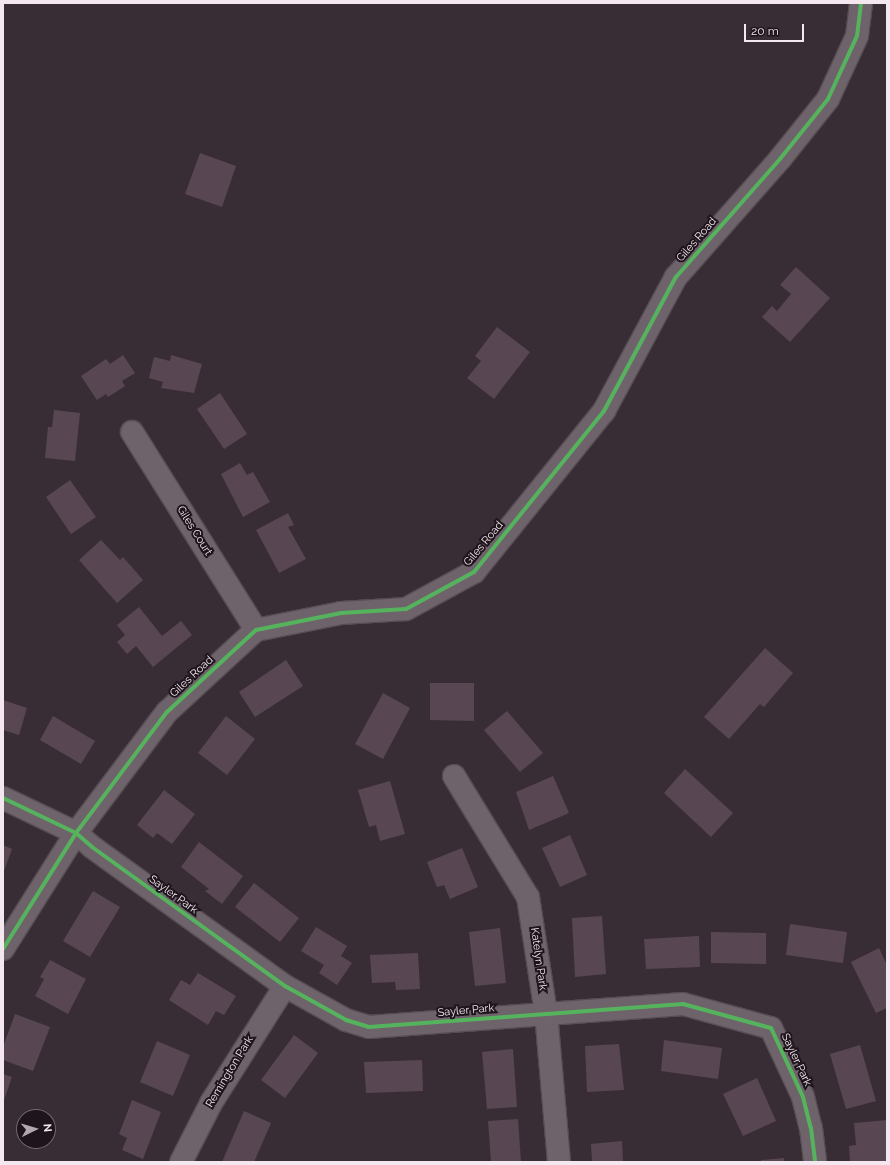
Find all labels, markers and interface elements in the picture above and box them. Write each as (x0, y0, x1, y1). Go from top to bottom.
scale bar (746, 16, 806, 42)
text: 20 m (751, 24, 779, 38)
street label: Giles Road (674, 215, 720, 265)
street label: Giles Court (174, 504, 214, 558)
street label: Giles Road (462, 519, 506, 569)
street label: Giles Road (168, 654, 216, 700)
street label: Sayler Park (146, 873, 200, 917)
street label: Katelyn Park (527, 927, 549, 991)
street label: Sayler Park (437, 1002, 495, 1020)
street label: Sayler Park (778, 1031, 814, 1089)
street label: Remington Park (203, 1034, 257, 1110)
north arrow (16, 1109, 56, 1149)
text: N (41, 1123, 54, 1133)

